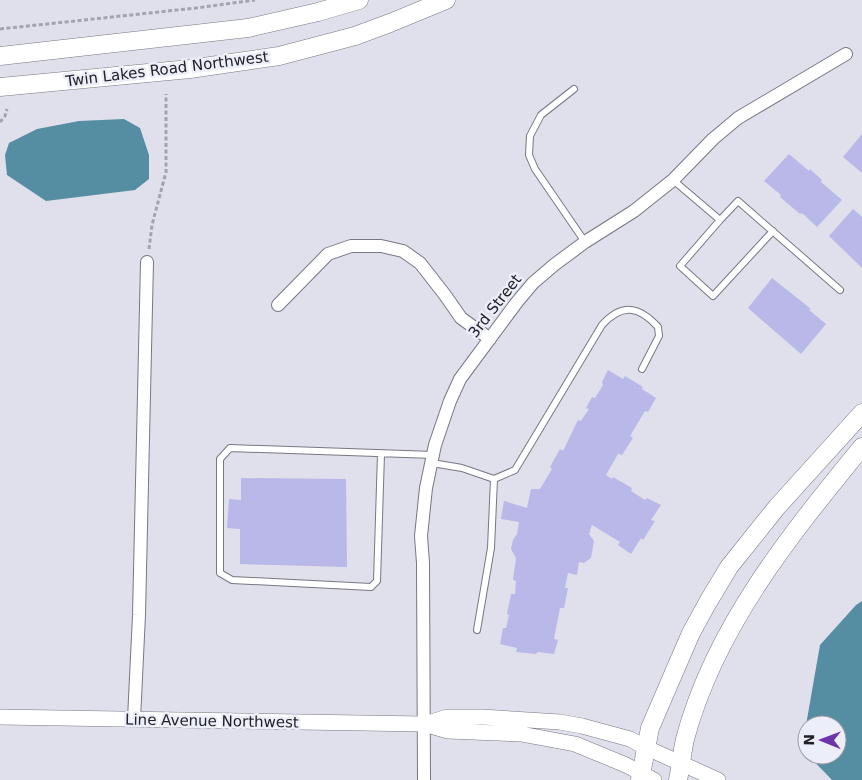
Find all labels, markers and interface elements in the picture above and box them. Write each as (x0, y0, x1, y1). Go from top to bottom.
street label: Twin Lakes Road Northwest (63, 48, 270, 91)
street label: 3rd Street (465, 271, 525, 341)
street label: Line Avenue Northwest (125, 710, 299, 732)
north arrow (797, 715, 847, 765)
text: N (801, 734, 817, 746)

